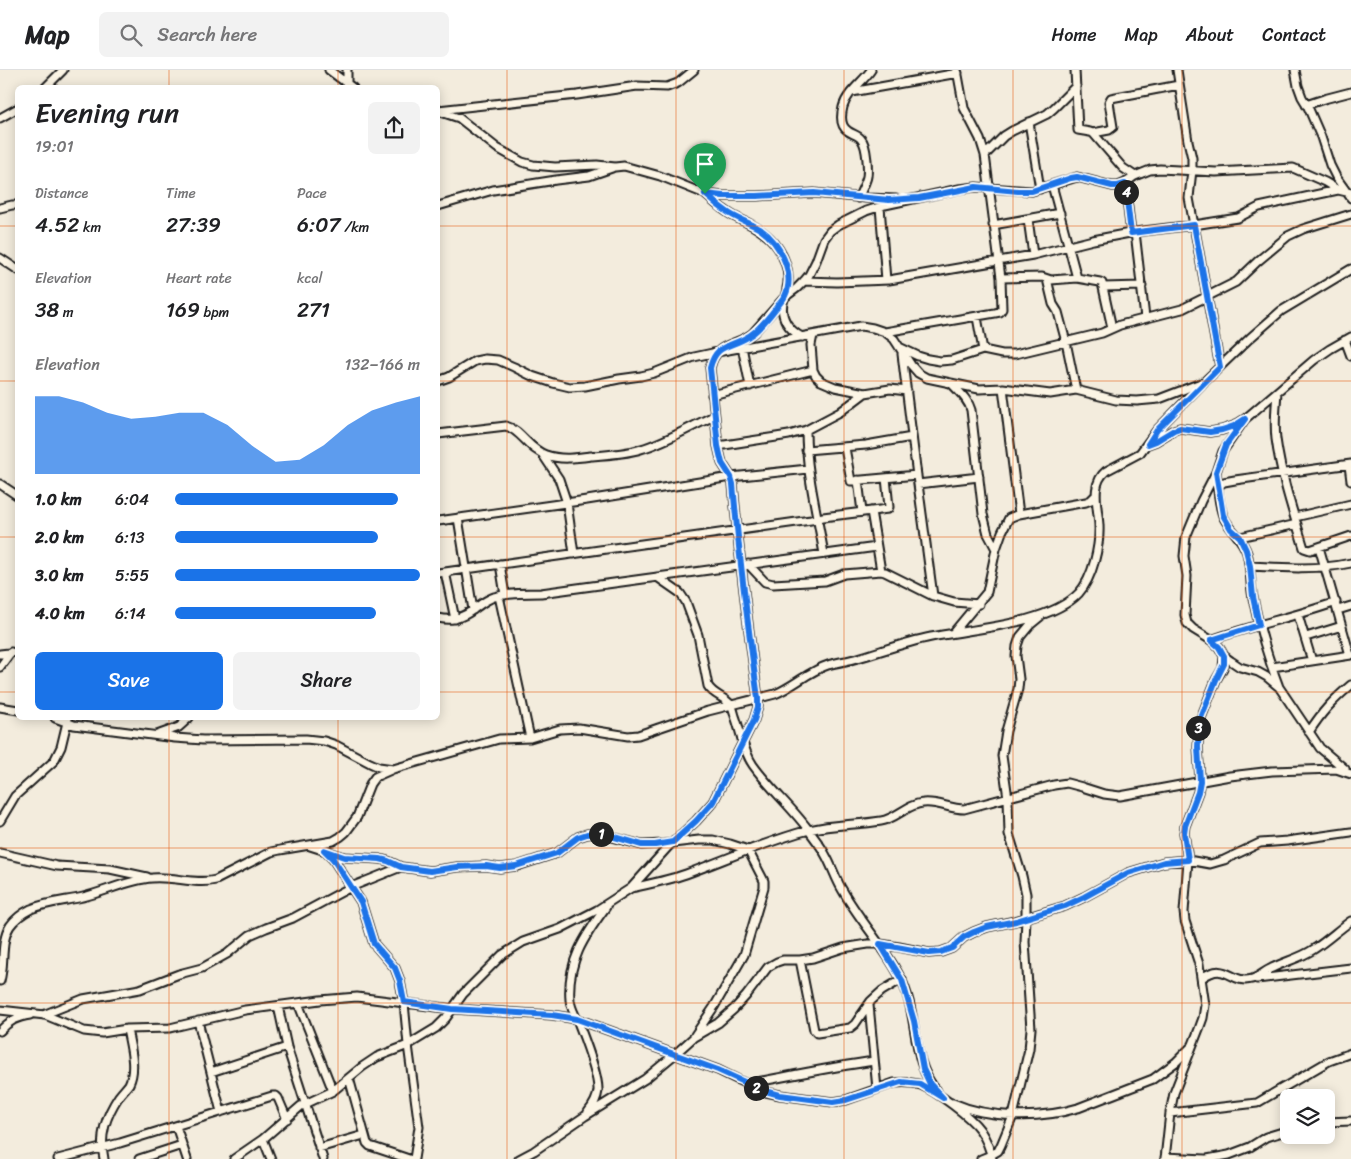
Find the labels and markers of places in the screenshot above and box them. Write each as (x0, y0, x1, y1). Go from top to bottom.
pin (684, 143, 726, 194)
pin: 4 (1114, 180, 1138, 204)
pin: 3 (1186, 716, 1210, 740)
pin: 1 (588, 822, 614, 846)
pin: 2 (744, 1076, 768, 1100)

